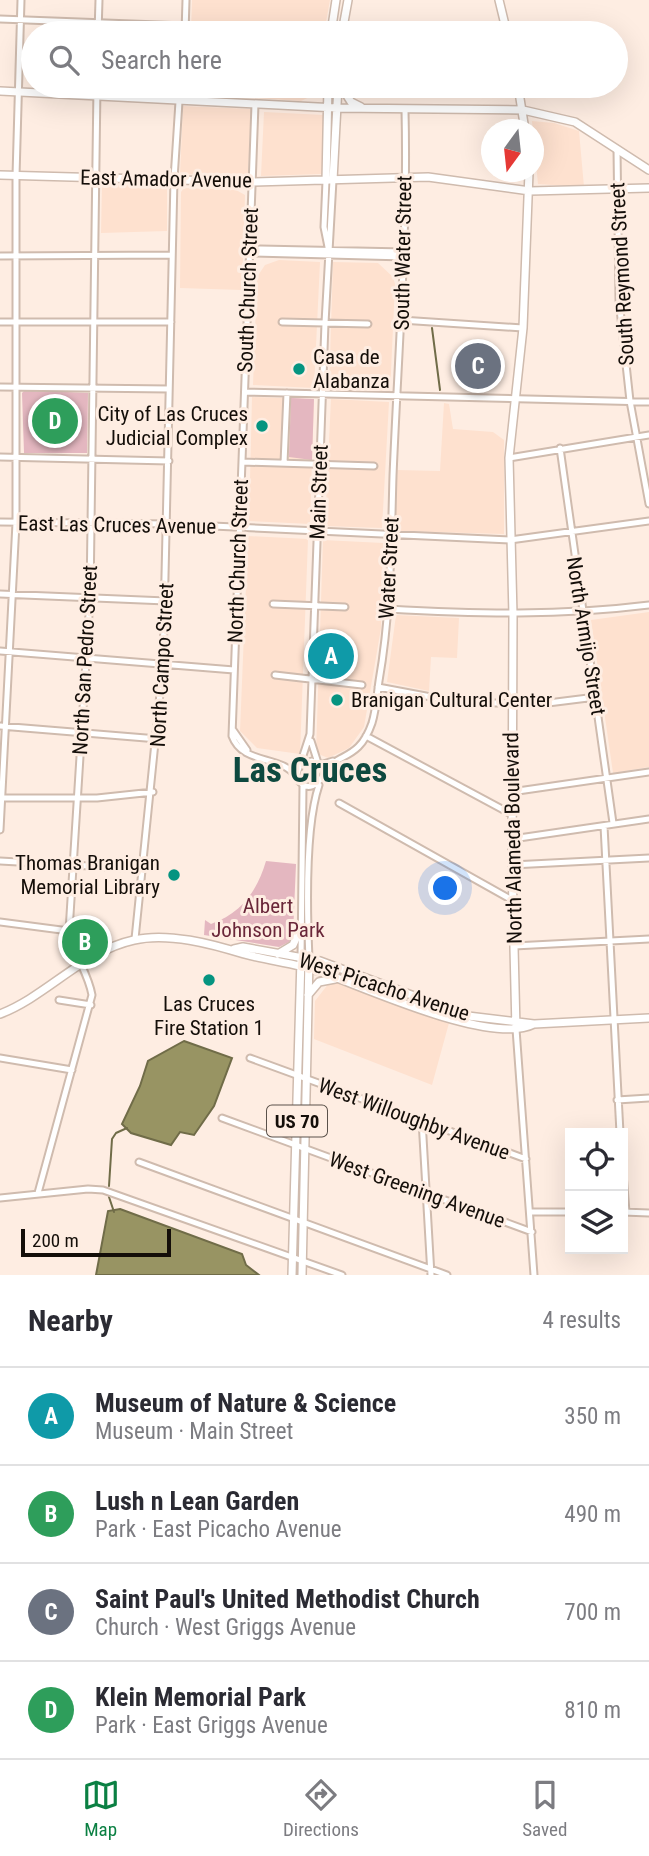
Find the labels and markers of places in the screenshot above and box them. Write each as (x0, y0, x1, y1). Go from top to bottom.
pin: C (455, 340, 501, 392)
place label: Casa de Alabanza (313, 345, 390, 393)
marker: Casa de Alabanza (291, 361, 307, 377)
pin: D (32, 395, 78, 447)
place label: City of Las Cruces Judicial Complex (97, 402, 248, 450)
marker: City of Las Cruces Judicial Complex (254, 418, 270, 434)
pin: A (308, 630, 354, 682)
place label: Branigan Cultural Center (351, 688, 552, 712)
marker: Branigan Cultural Center (329, 692, 345, 708)
place label: Thomas Branigan Memorial Library (15, 851, 160, 899)
marker: Thomas Branigan Memorial Library (166, 867, 182, 883)
pin: B (62, 916, 108, 968)
marker: Las Cruces Fire Station 1 (201, 972, 217, 988)
place label: Las Cruces Fire Station 1 (154, 992, 264, 1040)

